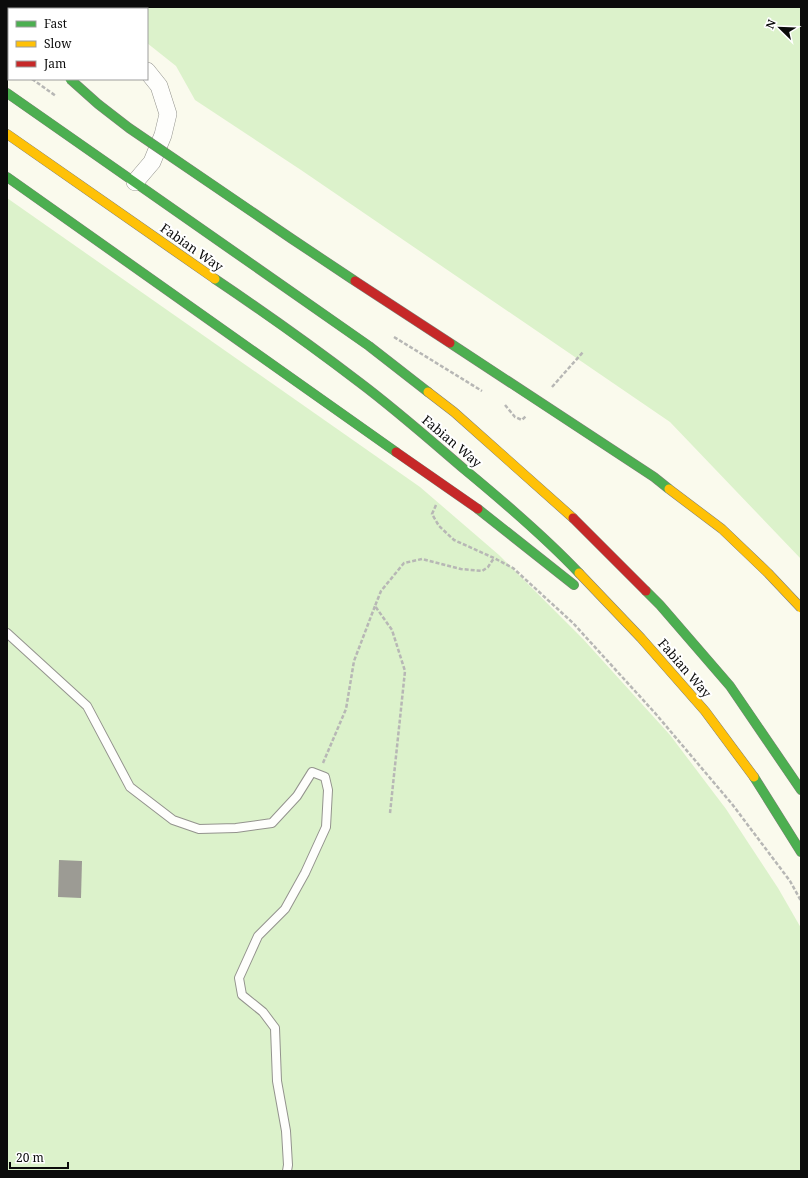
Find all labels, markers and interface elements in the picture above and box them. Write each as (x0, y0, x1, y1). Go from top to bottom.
legend (8, 8, 148, 80)
north arrow (760, 8, 800, 48)
text: Fast (44, 15, 67, 32)
text: N (762, 17, 779, 31)
text: Slow (44, 35, 72, 52)
text: Jam (43, 55, 66, 72)
street label: Fabian Way (157, 219, 228, 276)
street label: Fabian Way (418, 411, 486, 472)
street label: Fabian Way (654, 635, 716, 702)
scale bar (10, 1144, 68, 1170)
text: 20 m (16, 1149, 44, 1166)

